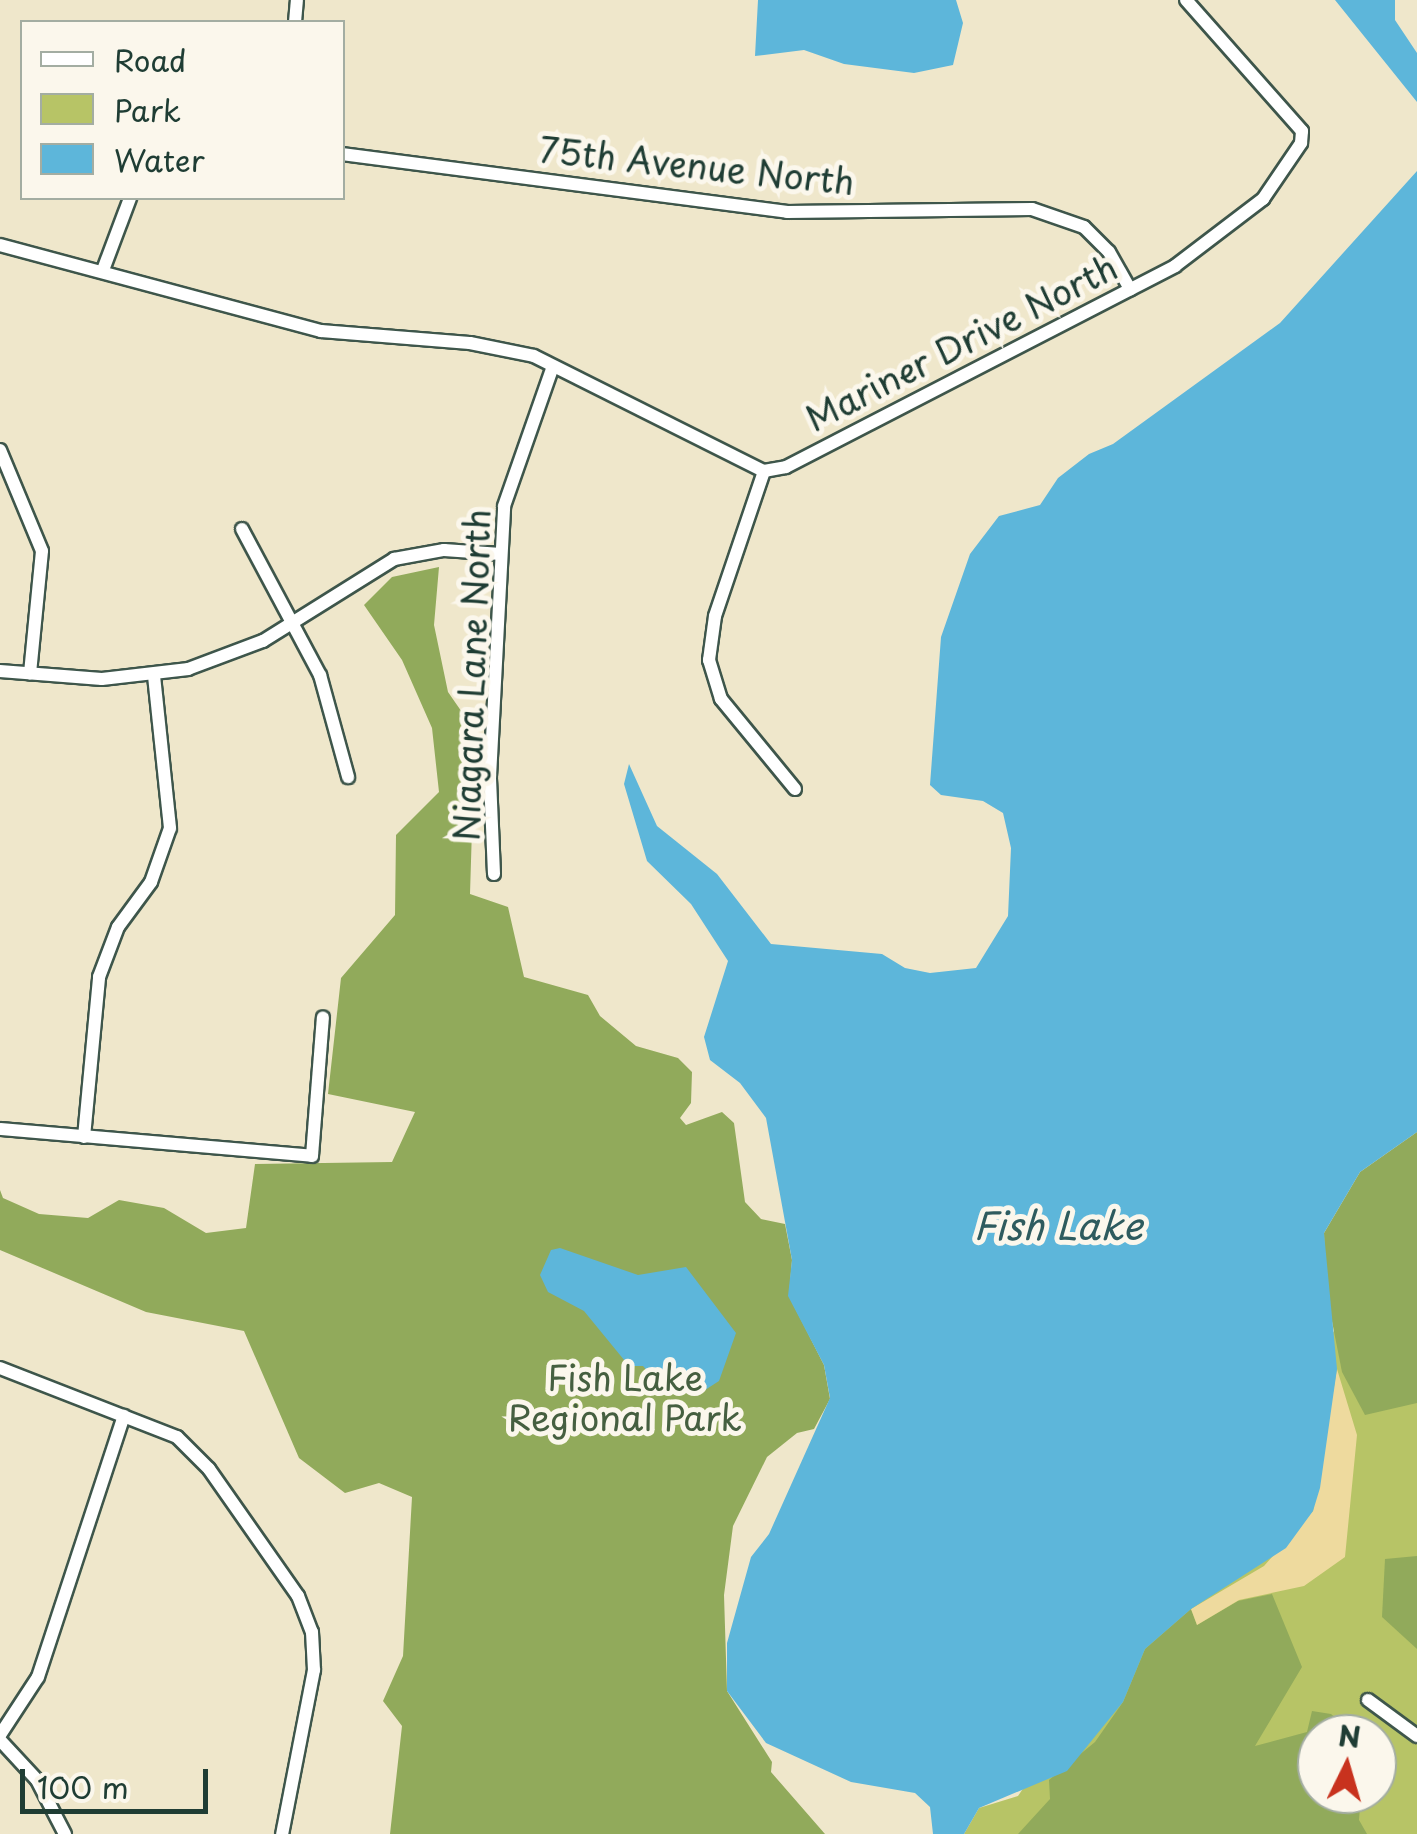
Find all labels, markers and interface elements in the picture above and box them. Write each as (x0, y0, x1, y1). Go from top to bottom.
legend (20, 20, 345, 200)
text: Road (114, 37, 187, 82)
text: Park (114, 87, 181, 132)
street label: 75th Avenue North (537, 128, 857, 202)
text: Water (114, 137, 205, 182)
street label: Mariner Drive North (797, 245, 1125, 439)
street label: Niagara Lane North (444, 506, 498, 844)
water label: Fish Lake (972, 1202, 1144, 1248)
park label: Fish Lake Regional Park (508, 1356, 742, 1438)
text: N (1337, 1713, 1362, 1758)
north arrow (1297, 1714, 1397, 1814)
scale bar (25, 1749, 212, 1811)
text: 100 m (37, 1764, 129, 1809)

